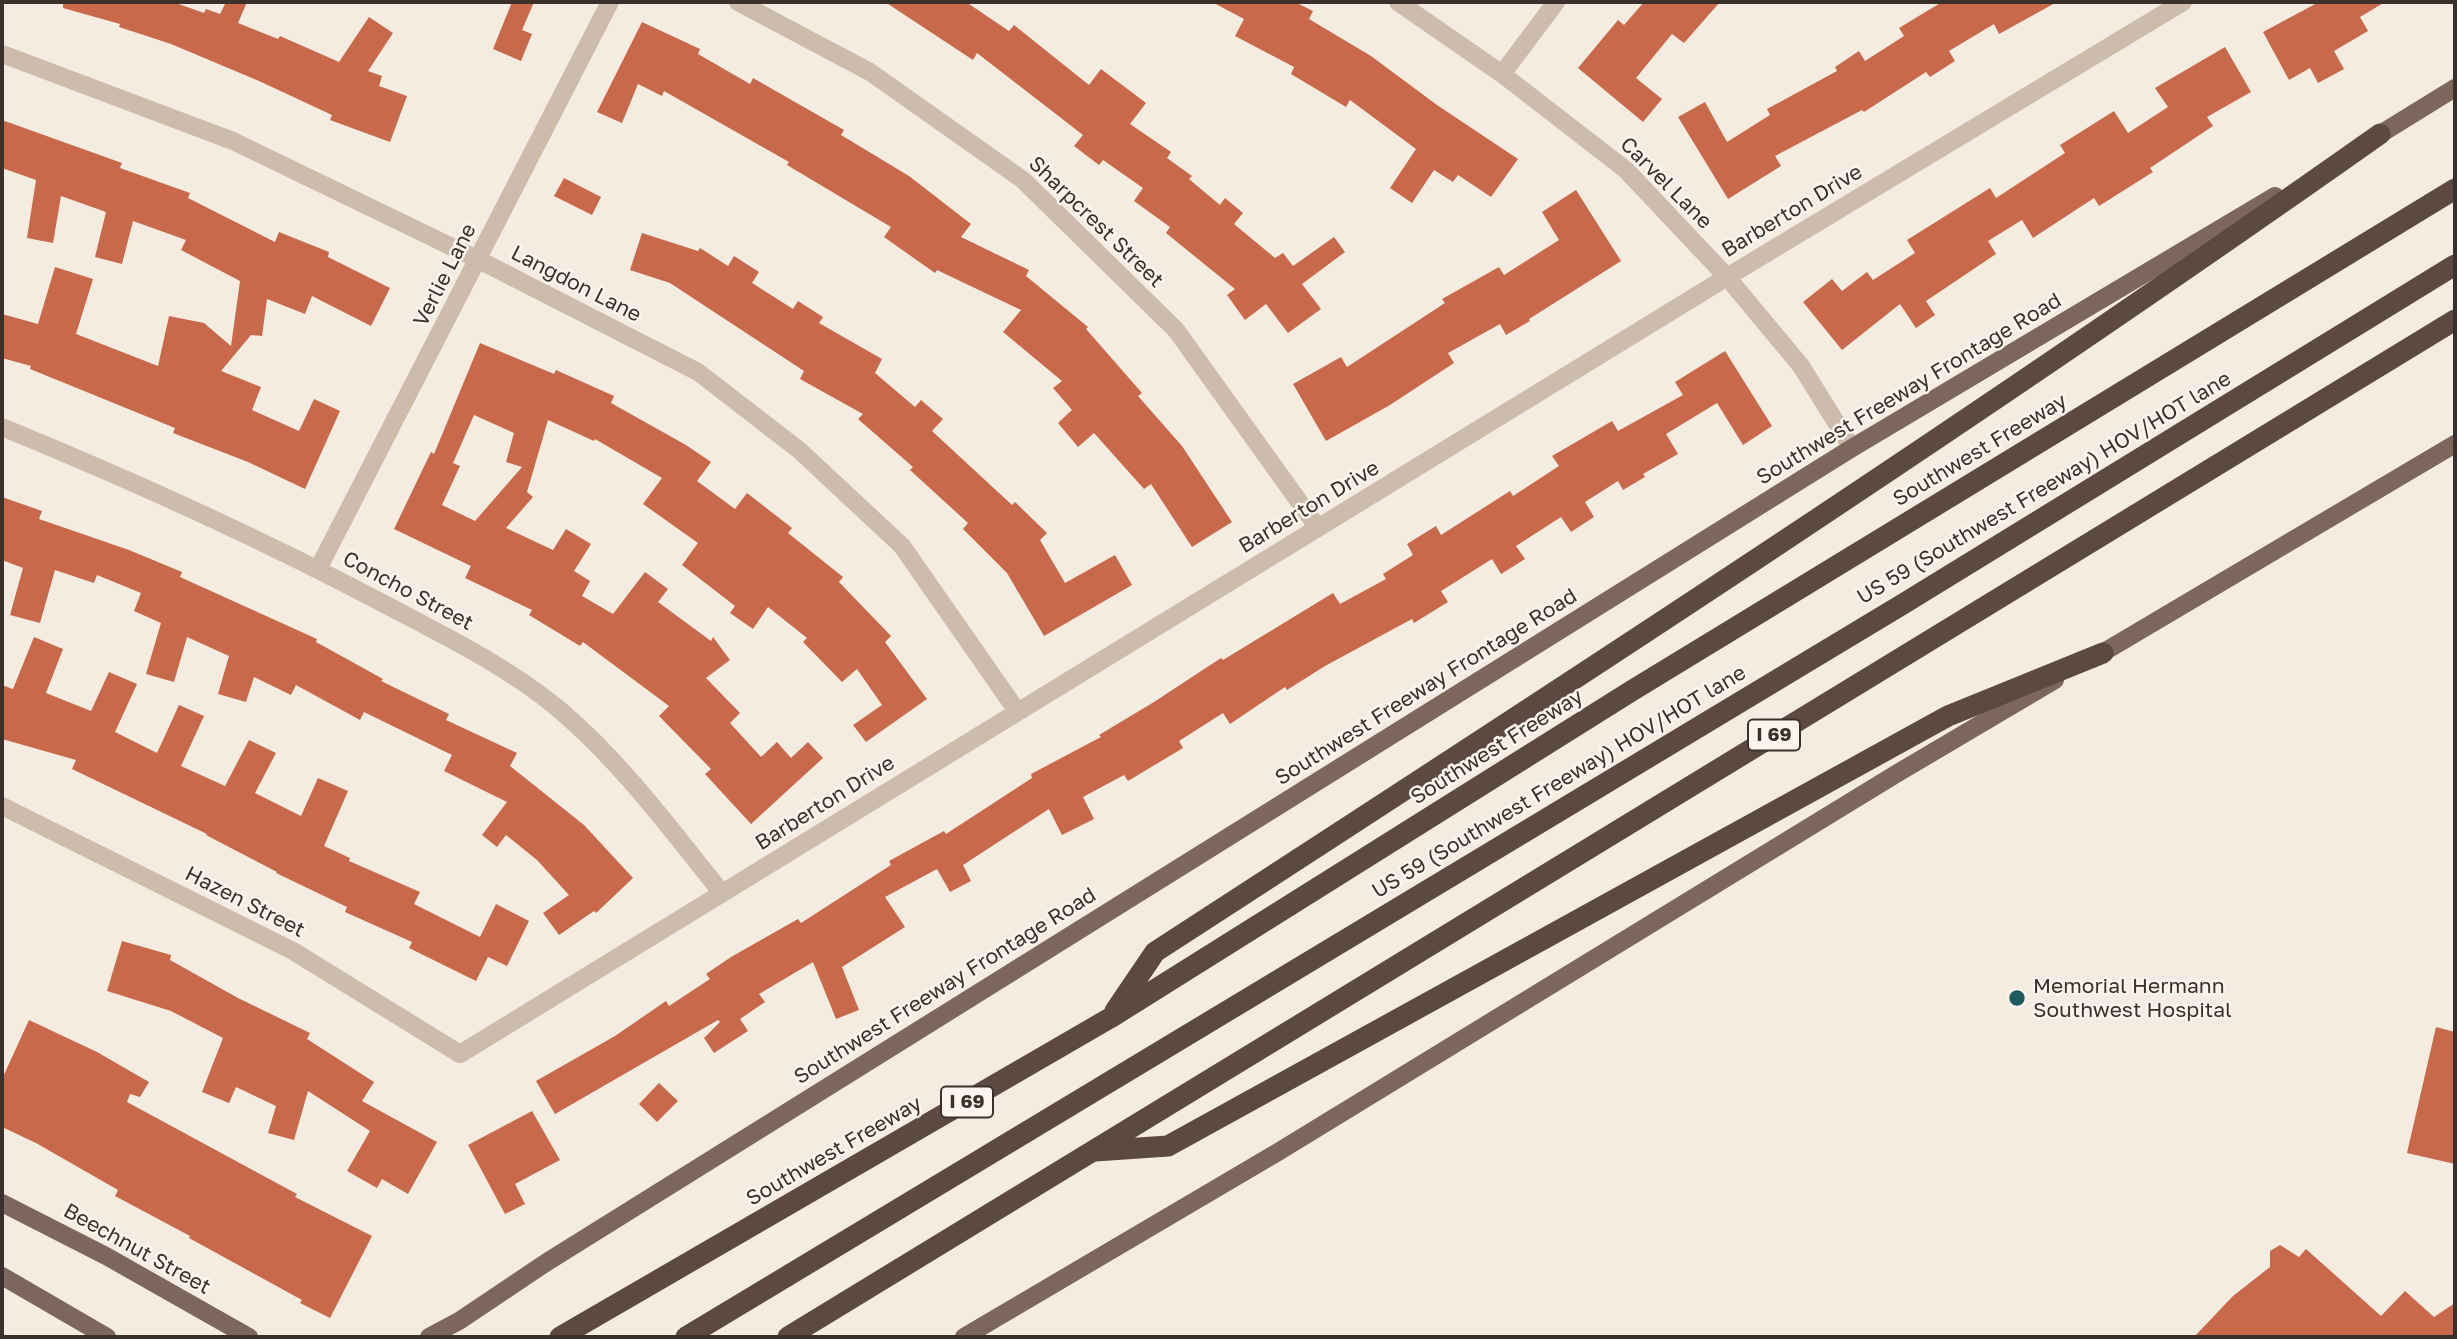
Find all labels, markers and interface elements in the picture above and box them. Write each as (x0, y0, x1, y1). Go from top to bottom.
street label: Carvel Lane (1615, 132, 1717, 234)
street label: Sharpcrest Street (1023, 151, 1169, 293)
street label: Barberton Drive (1717, 159, 1867, 263)
street label: Verlie Lane (408, 219, 482, 331)
street label: Langdon Lane (507, 240, 645, 328)
street label: Southwest Freeway Frontage Road (1752, 288, 2066, 490)
street label: US 59 (Southwest Freeway) HOV/HOT lane (1853, 366, 2235, 610)
street label: Southwest Freeway (1889, 388, 2071, 512)
street label: Barberton Drive (1234, 455, 1384, 559)
street label: Concho Street (338, 546, 478, 636)
street label: Southwest Freeway Frontage Road (1270, 583, 1582, 791)
street label: US 59 (Southwest Freeway) HOV/HOT lane (1368, 660, 1750, 904)
street label: Southwest Freeway (1406, 684, 1588, 810)
road number: I 69 (1748, 720, 1800, 750)
street label: Barberton Drive (751, 750, 899, 856)
street label: Hazen Street (181, 861, 309, 943)
street label: Southwest Freeway Frontage Road (789, 882, 1101, 1090)
place label: Memorial Hermann Southwest Hospital (2033, 973, 2232, 1023)
marker: Memorial Hermann Southwest Hospital (2007, 988, 2027, 1008)
road number: I 69 (941, 1086, 993, 1118)
street label: Southwest Freeway (742, 1091, 926, 1211)
street label: Beechnut Street (59, 1198, 215, 1300)

